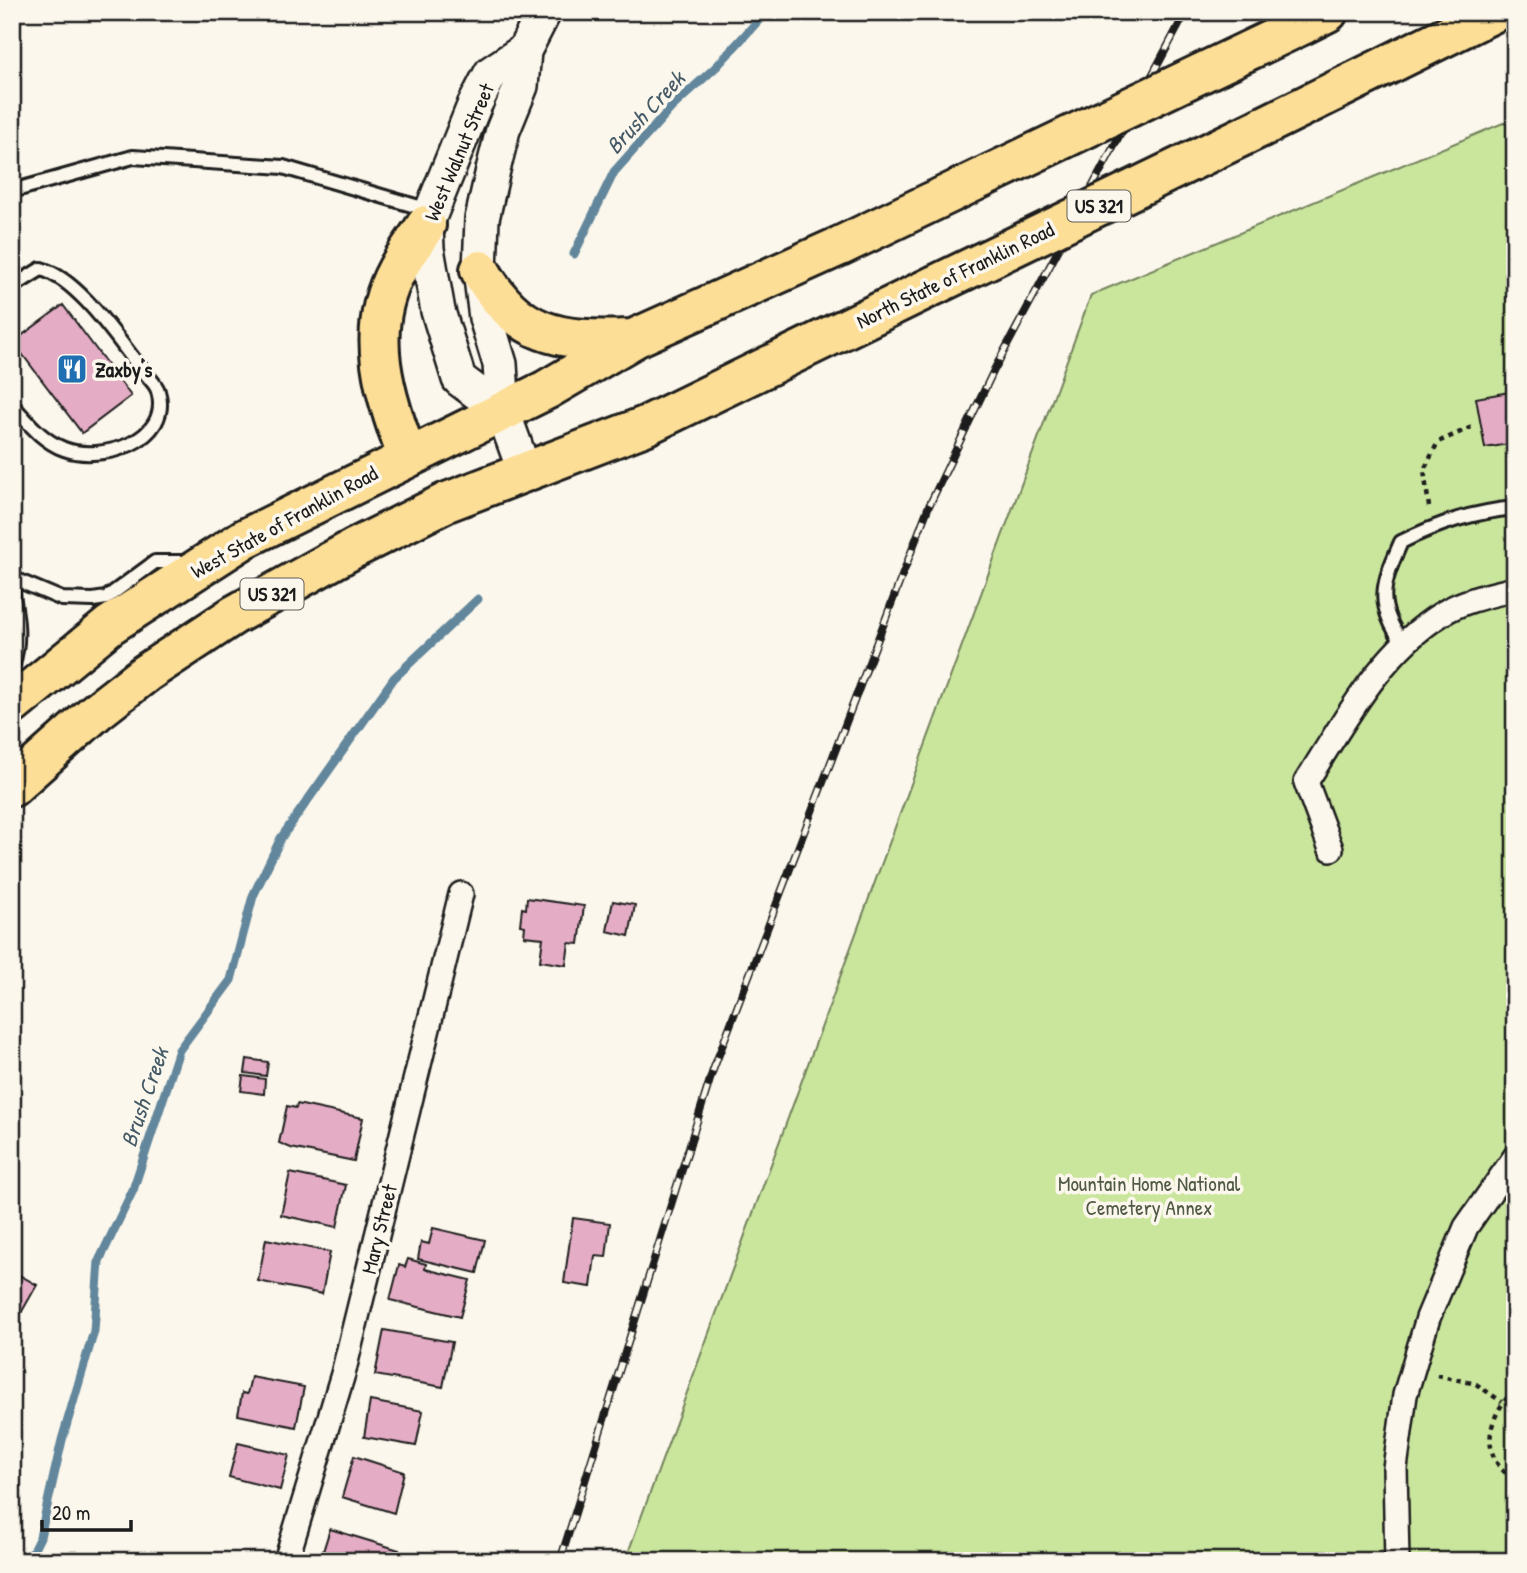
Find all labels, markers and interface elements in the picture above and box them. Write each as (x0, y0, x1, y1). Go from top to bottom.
water label: Brush Creek (599, 62, 693, 160)
street label: West Walnut Street (417, 78, 501, 225)
road number: US 321 (1068, 190, 1130, 222)
street label: North State of Franklin Road (851, 215, 1059, 335)
restaurant icon: Zaxby's (55, 352, 89, 386)
place label: Zaxby's (95, 355, 152, 385)
street label: West State of Franklin Road (185, 459, 383, 585)
road number: US 321 (240, 579, 304, 610)
water label: Brush Creek (113, 1041, 176, 1151)
park label: Mountain Home National Cemetery Annex (1058, 1169, 1241, 1222)
street label: Mary Street (354, 1180, 404, 1277)
scale bar (42, 1489, 131, 1533)
text: 20 m (52, 1498, 90, 1527)

